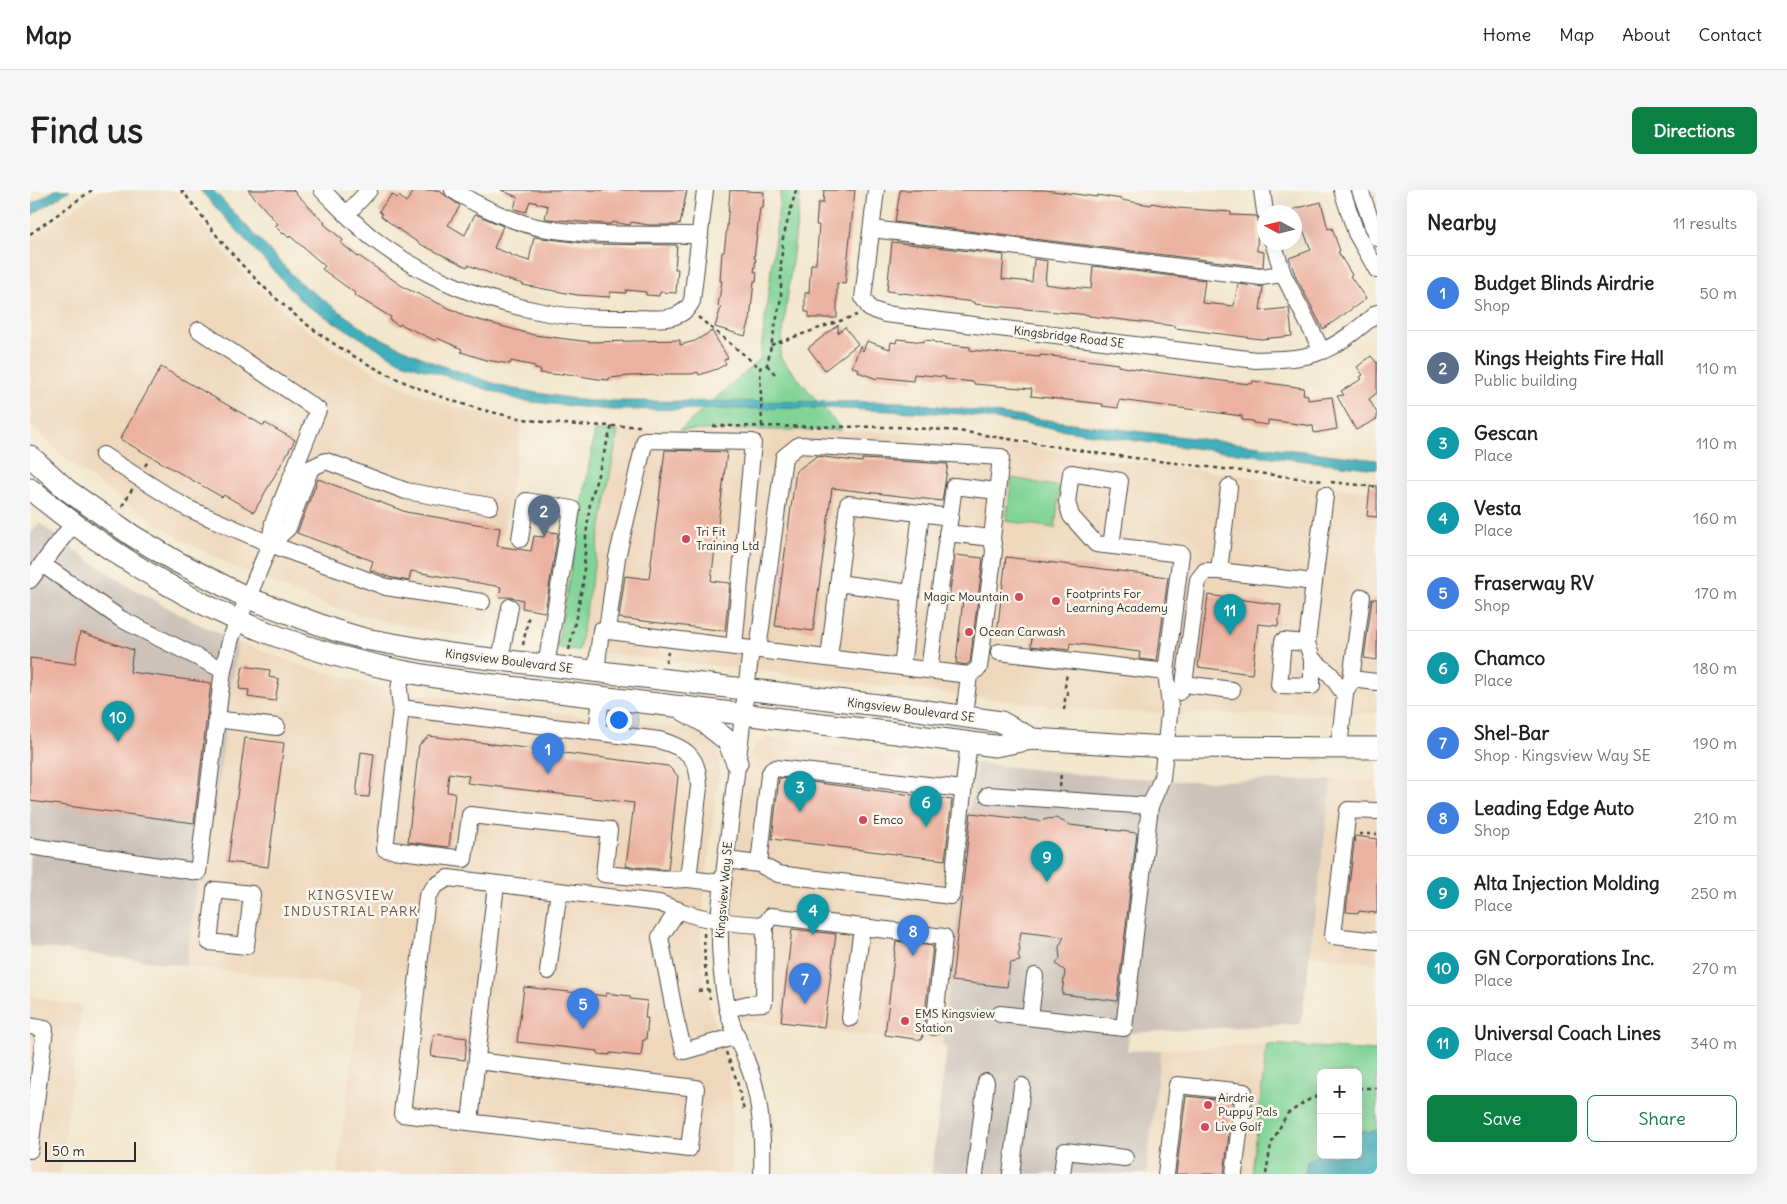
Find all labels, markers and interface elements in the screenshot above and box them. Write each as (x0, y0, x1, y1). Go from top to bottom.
text: Map (25, 20, 72, 50)
text: Home (1483, 23, 1531, 46)
text: Map (1559, 23, 1594, 46)
text: About (1622, 23, 1670, 46)
text: Contact (1698, 23, 1762, 46)
button: Directions (1632, 107, 1757, 154)
text: Find us (30, 108, 143, 152)
north arrow (1257, 205, 1302, 250)
text: Nearby (1427, 209, 1497, 236)
text: 11 results (1673, 213, 1737, 233)
text: Budget Blinds Airdrie (1474, 271, 1654, 295)
text: 1 (1440, 283, 1446, 303)
text: 50 m (1699, 283, 1737, 303)
text: Shop (1474, 295, 1510, 315)
street label: Kingsbridge Road SE (1013, 322, 1125, 351)
text: Kings Heights Fire Hall (1474, 346, 1664, 370)
text: 2 (1439, 358, 1447, 378)
text: 110 m (1696, 358, 1737, 378)
text: Public building (1474, 370, 1577, 390)
text: Gescan (1474, 421, 1538, 445)
text: 3 (1438, 433, 1448, 453)
text: 110 m (1696, 433, 1737, 453)
text: Place (1474, 445, 1513, 465)
pin: 2 (528, 495, 560, 536)
text: Vesta (1474, 496, 1521, 520)
text: 4 (1438, 508, 1448, 528)
text: 160 m (1693, 508, 1737, 528)
text: Place (1474, 520, 1513, 540)
place label: Tri Fit Training Ltd (696, 524, 759, 553)
marker: Tri Fit Training Ltd (680, 533, 692, 545)
text: Fraserway RV (1474, 571, 1594, 595)
text: 5 (1438, 583, 1448, 603)
text: 170 m (1694, 583, 1737, 603)
place label: Footprints For Learning Academy (1066, 586, 1168, 615)
place label: Magic Mountain (923, 589, 1009, 604)
marker: Magic Mountain (1013, 591, 1025, 603)
pin: 11 (1214, 594, 1246, 635)
marker: Footprints For Learning Academy (1050, 595, 1062, 607)
text: Shop (1474, 595, 1510, 615)
place label: Ocean Carwash (979, 624, 1066, 639)
marker: Ocean Carwash (963, 626, 975, 638)
street label: Kingsview Boulevard SE (444, 645, 574, 676)
text: Chamco (1474, 646, 1545, 670)
text: 6 (1438, 658, 1448, 678)
text: 180 m (1693, 658, 1737, 678)
text: Place (1474, 670, 1513, 690)
street label: Kingsview Boulevard SE (846, 694, 976, 725)
pin: 10 (102, 701, 134, 742)
your location (606, 707, 632, 733)
text: Shel-Bar (1474, 721, 1549, 745)
pin: 1 (532, 733, 564, 774)
text: 7 (1439, 733, 1447, 753)
text: 190 m (1693, 733, 1737, 753)
text: Shop · Kingsview Way SE (1474, 745, 1651, 765)
pin: 3 (784, 771, 816, 812)
pin: 6 (910, 786, 942, 827)
text: Leading Edge Auto (1474, 796, 1634, 820)
text: 8 (1438, 808, 1448, 828)
text: 210 m (1694, 808, 1737, 828)
place label: Emco (873, 812, 904, 827)
marker: Emco (857, 814, 869, 826)
text: Shop (1474, 820, 1510, 840)
street label: Kingsview Way SE (712, 841, 735, 939)
pin: 9 (1031, 841, 1063, 882)
text: Alta Injection Molding (1474, 871, 1660, 895)
text: 9 (1438, 883, 1448, 903)
text: 250 m (1691, 883, 1737, 903)
district label: KINGSVIEW INDUSTRIAL PARK (284, 886, 418, 920)
pin: 4 (797, 894, 829, 935)
text: Place (1474, 895, 1513, 915)
pin: 8 (897, 915, 929, 956)
text: GN Corporations Inc. (1474, 946, 1654, 970)
text: 10 (1435, 958, 1451, 978)
text: 270 m (1692, 958, 1737, 978)
pin: 7 (789, 963, 821, 1004)
text: Place (1474, 970, 1513, 990)
pin: 5 (567, 988, 599, 1029)
place label: EMS Kingsview Station (915, 1006, 996, 1035)
marker: EMS Kingsview Station (899, 1015, 911, 1027)
text: Universal Coach Lines (1474, 1021, 1661, 1045)
text: 11 (1437, 1033, 1449, 1053)
text: 340 m (1690, 1033, 1737, 1053)
text: Place (1474, 1045, 1513, 1065)
map controls (1317, 1069, 1362, 1159)
button: + (1317, 1069, 1362, 1114)
place label: Airdrie Puppy Pals (1218, 1090, 1278, 1119)
button: Save (1427, 1095, 1577, 1142)
button: Share (1587, 1095, 1737, 1142)
marker: Airdrie Puppy Pals (1202, 1099, 1214, 1111)
button: − (1317, 1114, 1362, 1159)
place label: Live Golf (1215, 1119, 1262, 1134)
marker: Live Golf (1199, 1121, 1211, 1133)
scale bar (45, 1139, 136, 1162)
text: 50 m (52, 1142, 85, 1160)

